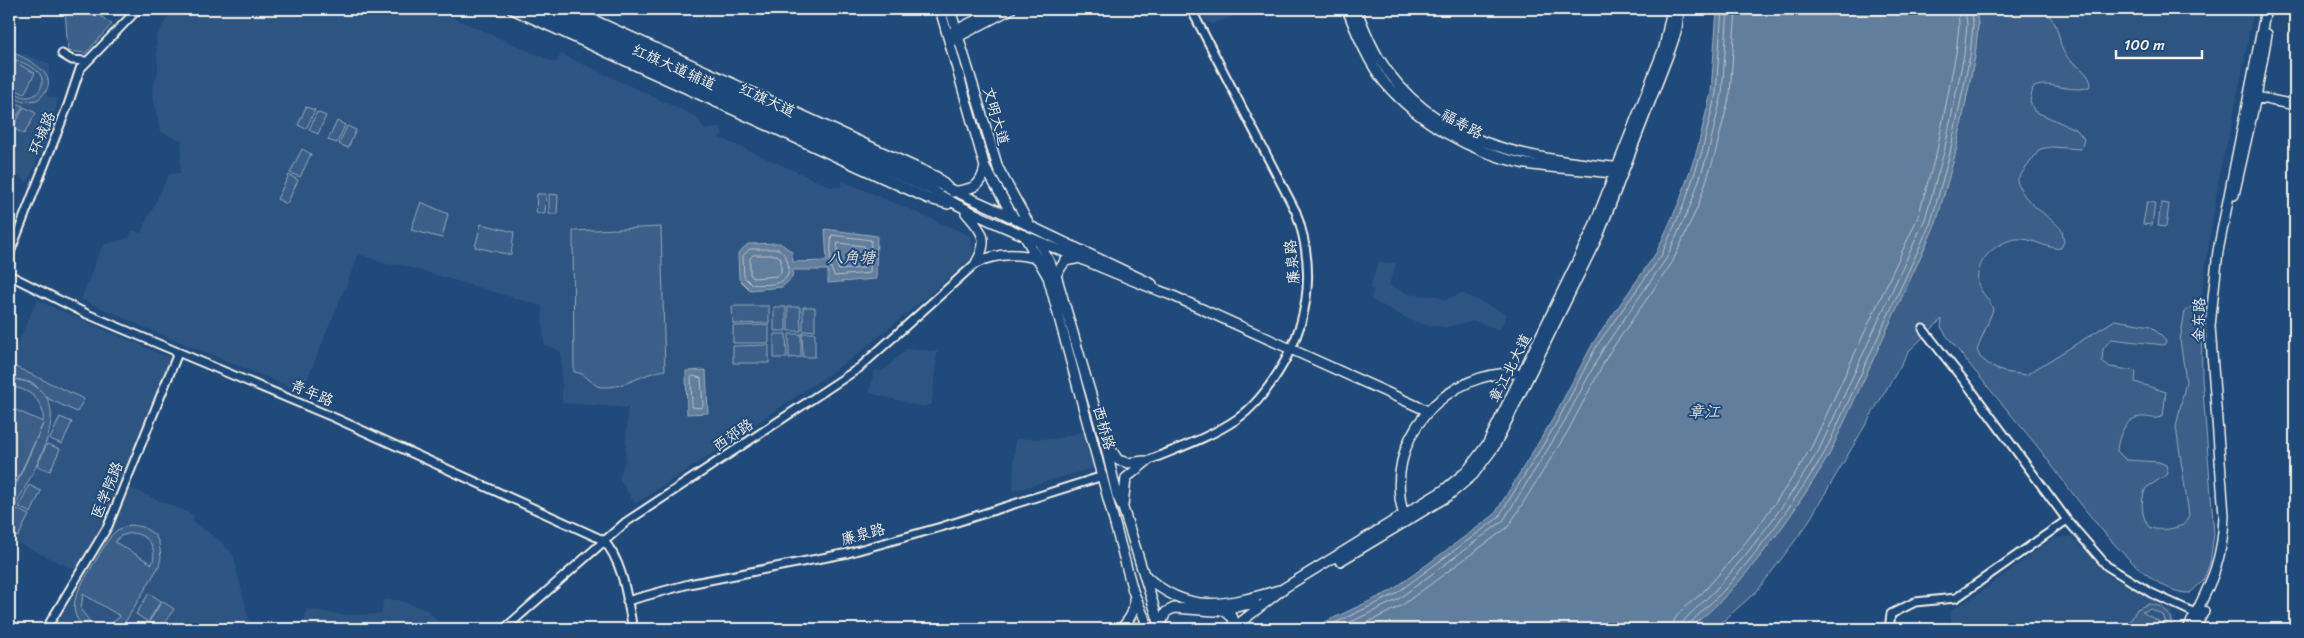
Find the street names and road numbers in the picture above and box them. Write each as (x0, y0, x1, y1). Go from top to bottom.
street label: 红旗大道辅道 (628, 37, 720, 97)
street label: 红旗大道 (734, 76, 800, 124)
street label: 文明大道 (975, 84, 1017, 148)
street label: 福寿路 (1436, 102, 1488, 146)
street label: 环城路 (21, 107, 63, 159)
street label: 廉泉路 (1277, 238, 1307, 286)
street label: 金东路 (2186, 297, 2212, 343)
street label: 章江北大道 (1481, 329, 1539, 407)
street label: 青年路 (286, 372, 338, 414)
street label: 西桥路 (1085, 403, 1123, 453)
street label: 西郊路 (707, 412, 759, 458)
street label: 医学院路 (84, 457, 130, 523)
street label: 廉泉路 (838, 516, 888, 552)

